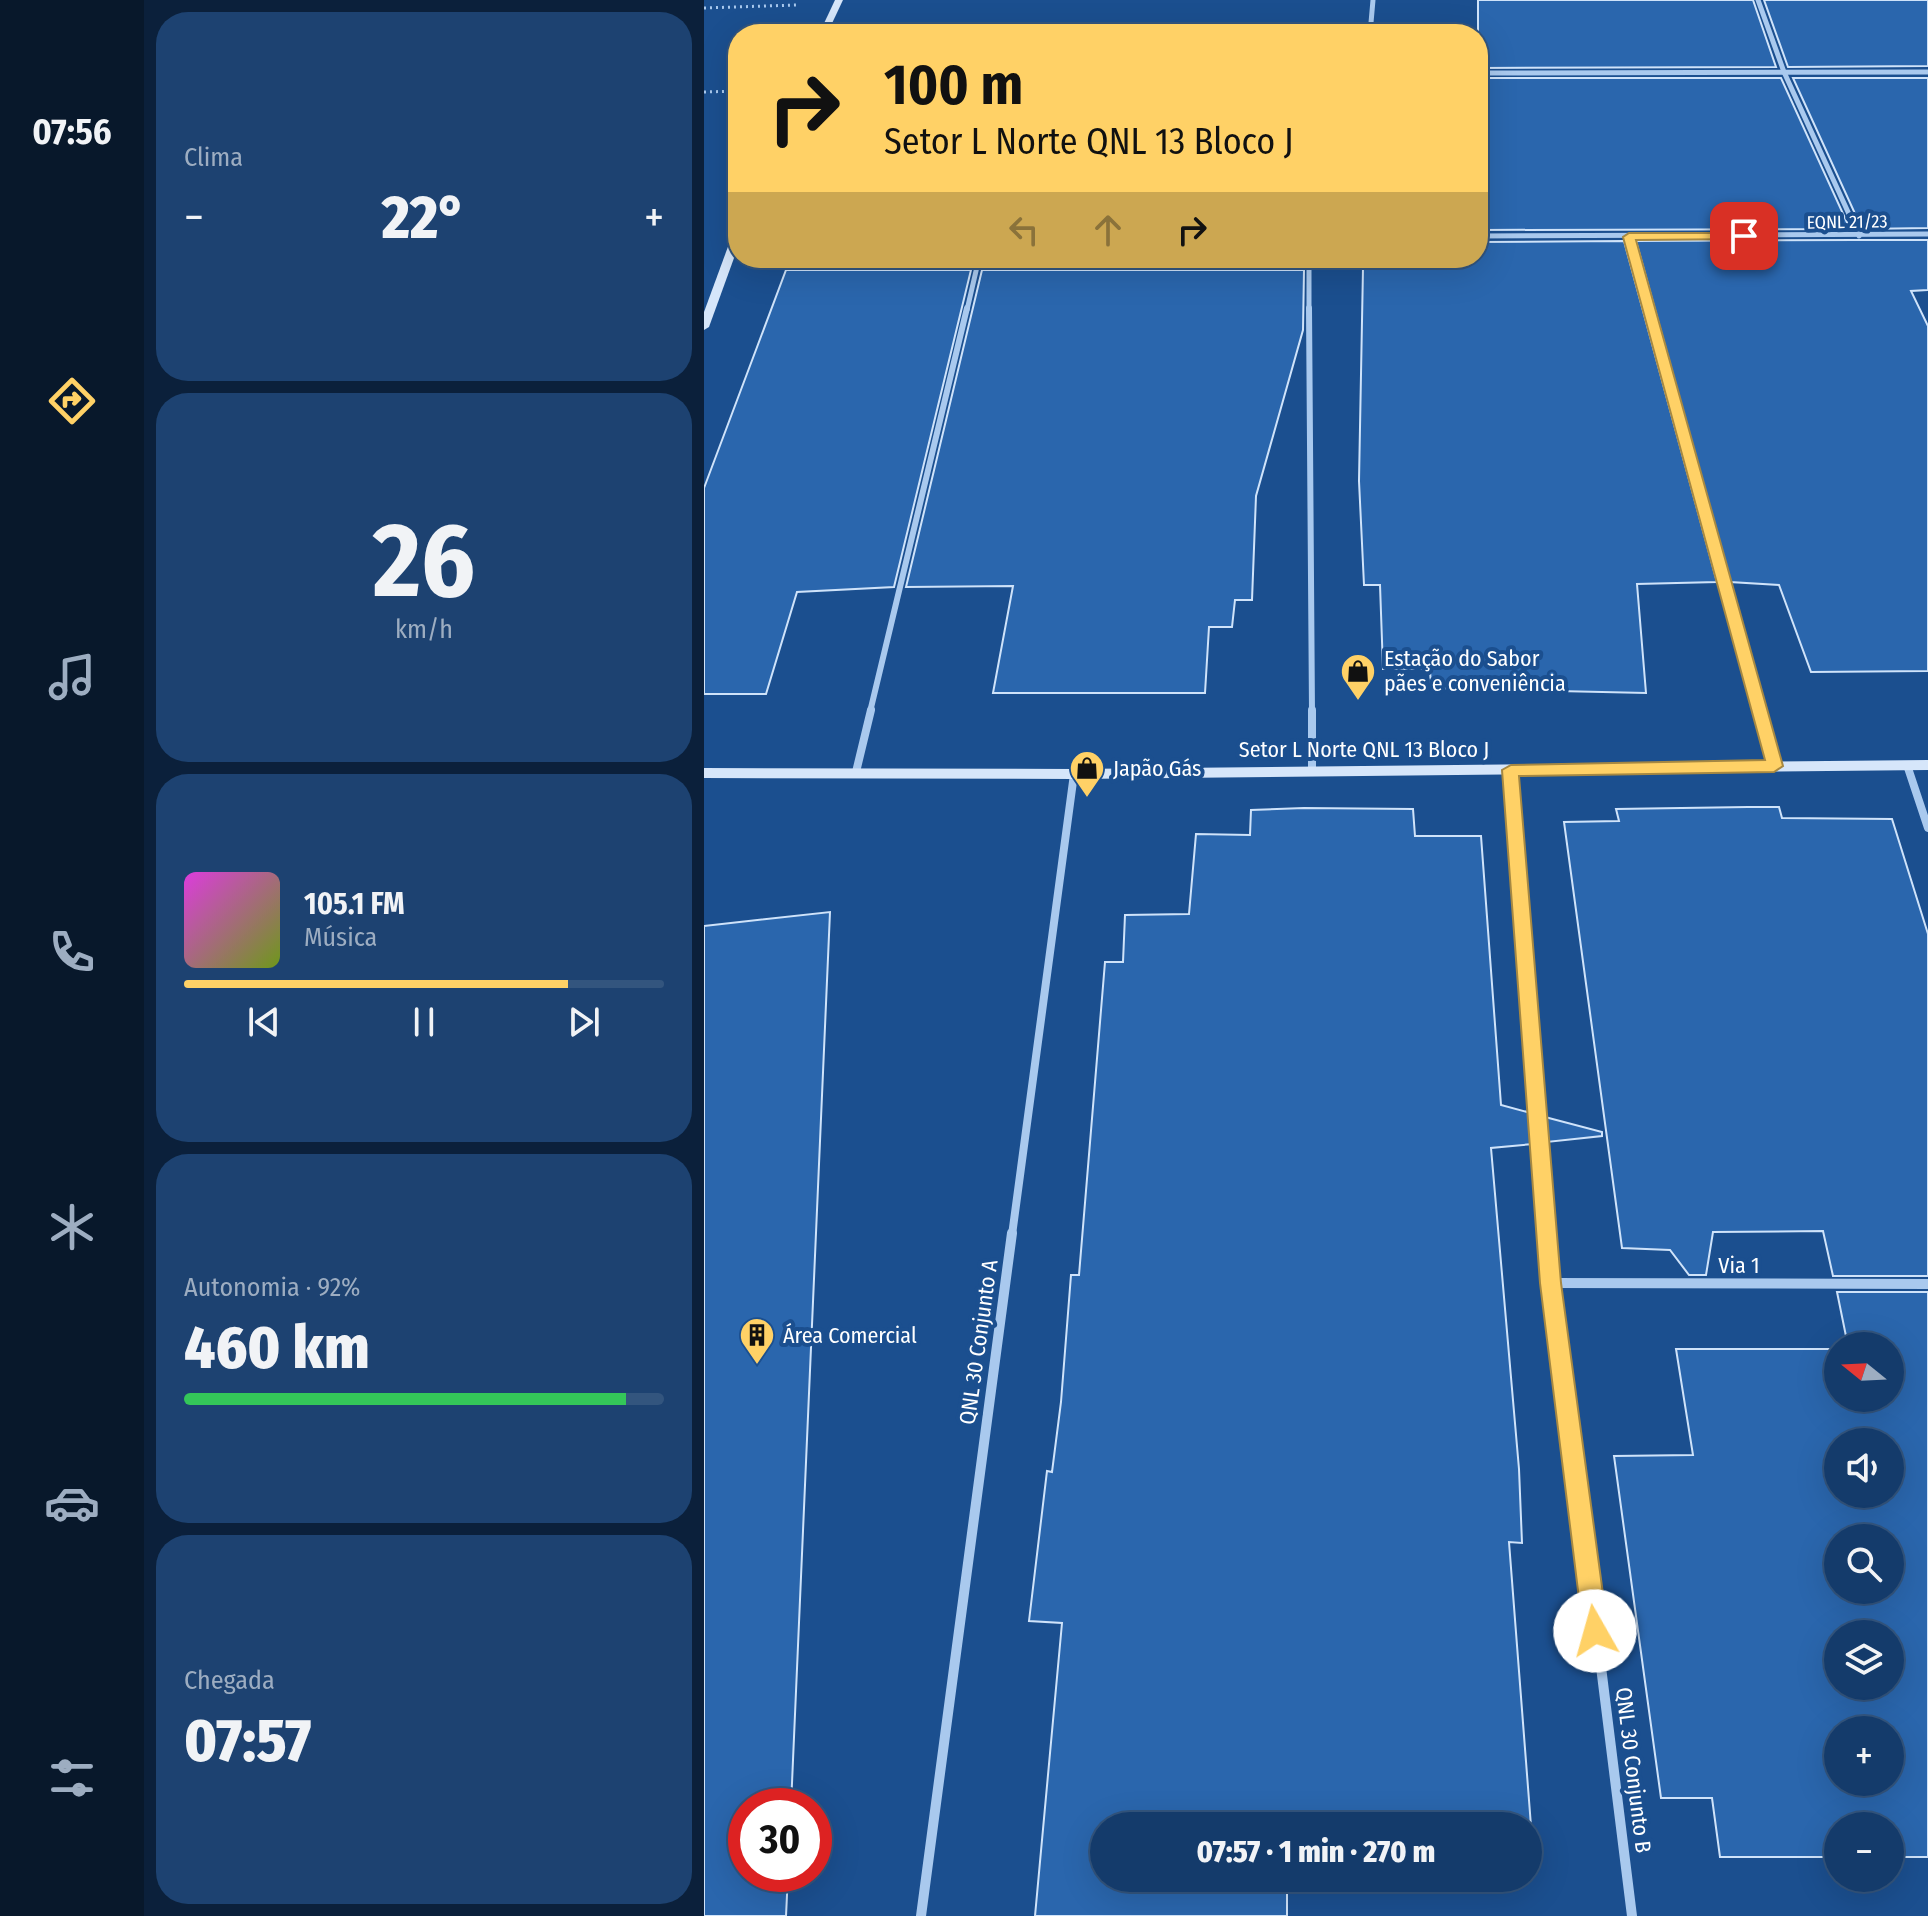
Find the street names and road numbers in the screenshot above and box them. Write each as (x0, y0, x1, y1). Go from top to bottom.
street label: EQNL 21/23 (1806, 210, 1888, 234)
street label: Setor L Norte QNL 13 Bloco J (1239, 736, 1489, 763)
street label: Via 1 (1718, 1252, 1760, 1279)
street label: QNL 30 Conjunto A (954, 1257, 1003, 1426)
street label: QNL 30 Conjunto B (1610, 1686, 1657, 1854)

